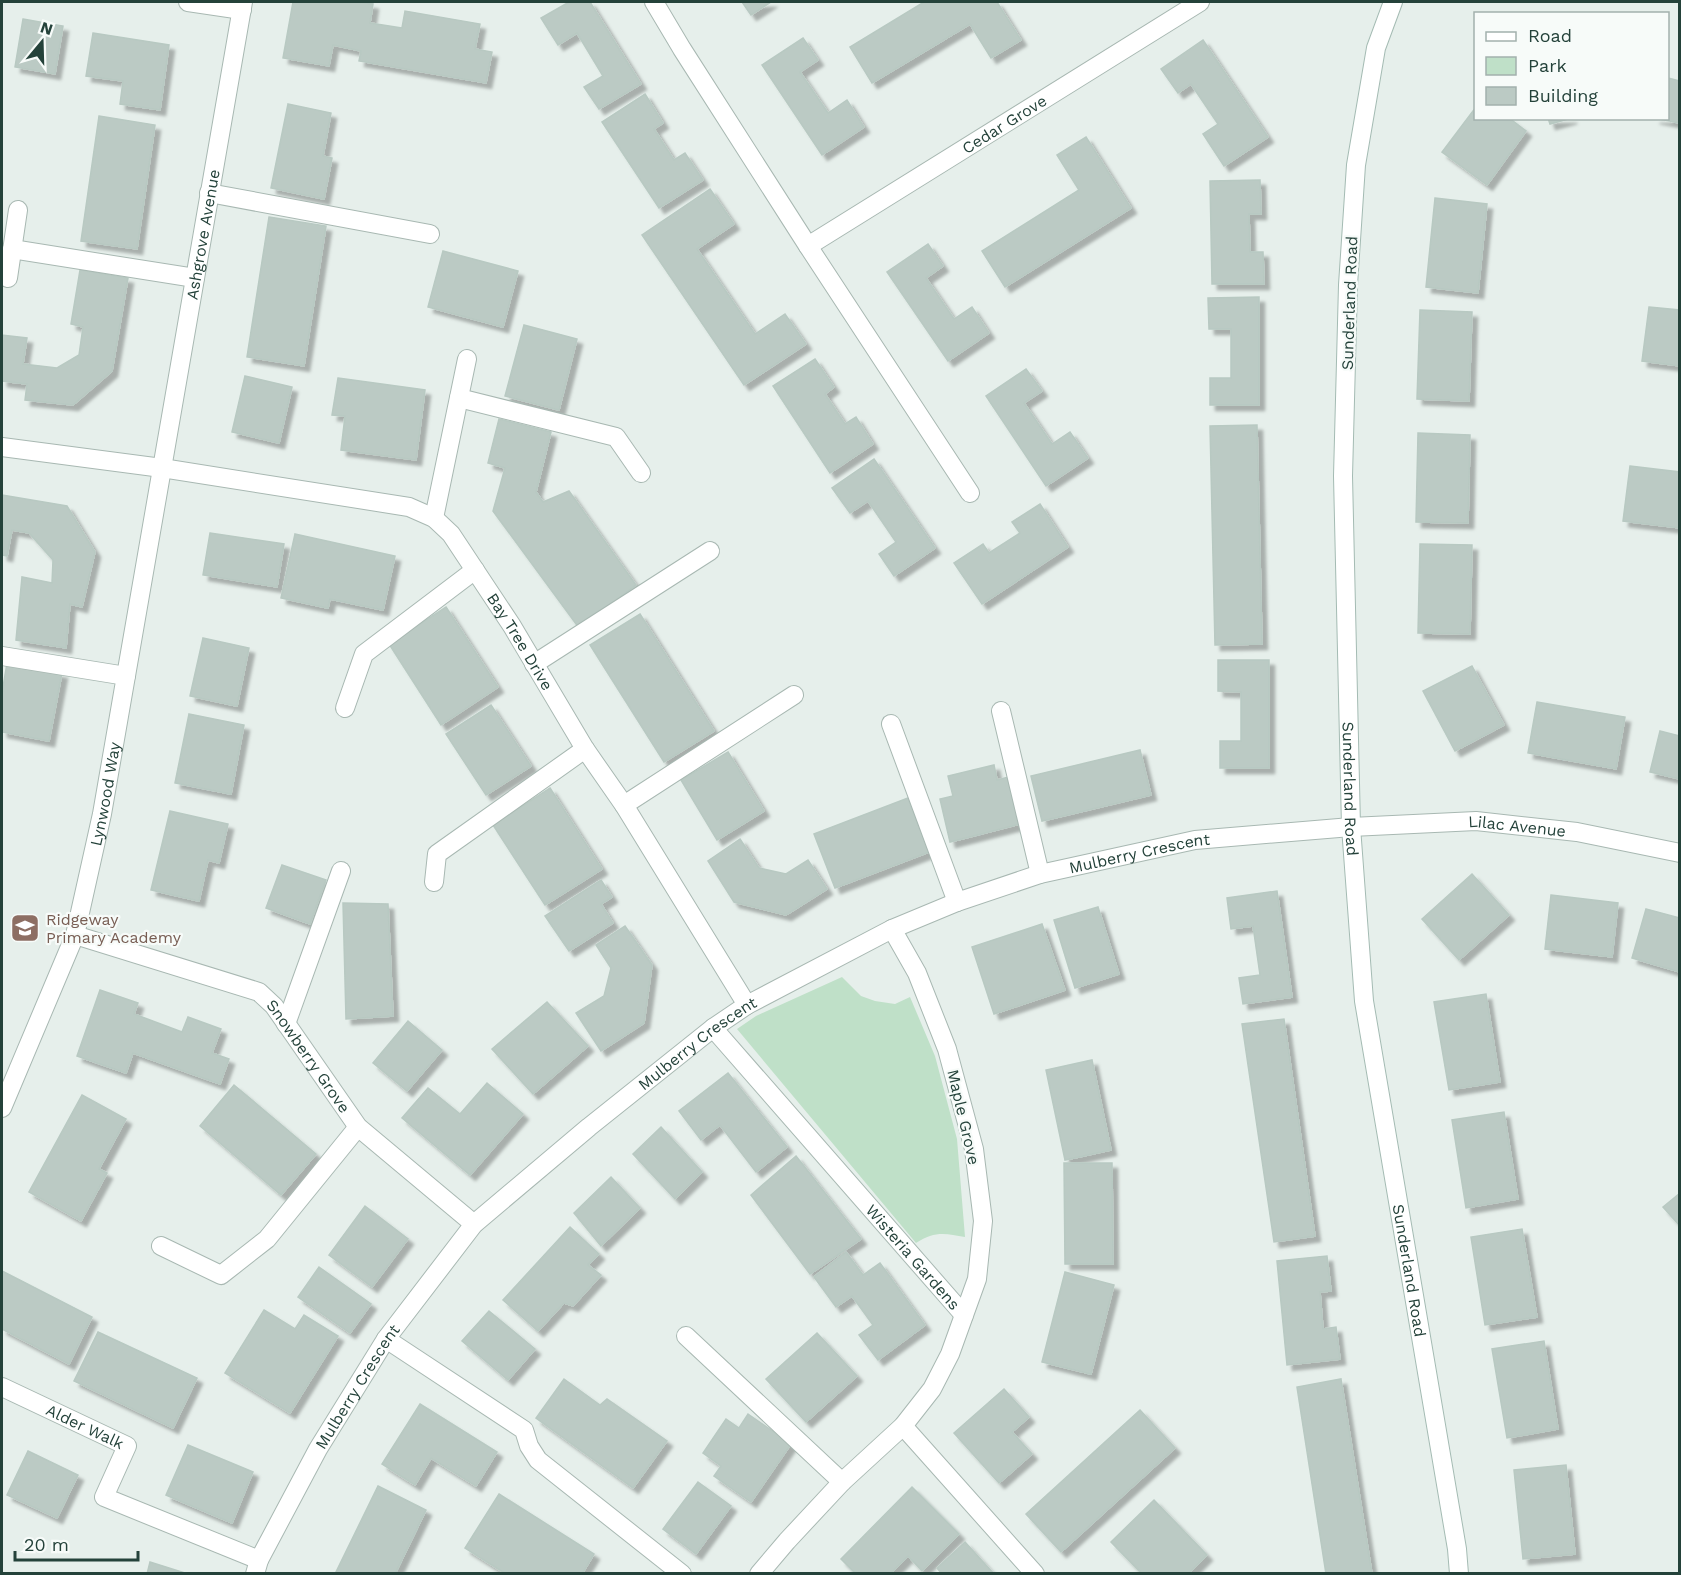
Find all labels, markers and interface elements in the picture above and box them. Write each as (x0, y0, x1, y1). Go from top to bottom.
north arrow (12, 12, 72, 72)
legend (1474, 12, 1669, 120)
text: N (38, 17, 55, 39)
text: Road (1528, 25, 1572, 46)
text: Park (1528, 55, 1567, 76)
text: Building (1528, 85, 1598, 106)
street label: Cedar Grove (959, 91, 1050, 158)
street label: Ashgrove Avenue (182, 168, 224, 301)
street label: Sunderland Road (1338, 236, 1361, 370)
street label: Bay Tree Drive (483, 590, 557, 694)
street label: Sunderland Road (1339, 722, 1362, 857)
street label: Lynwood Way (86, 740, 124, 848)
street label: Lilac Avenue (1468, 812, 1567, 841)
street label: Mulberry Crescent (1067, 830, 1211, 877)
place label: Ridgeway Primary Academy (46, 910, 182, 947)
school or university icon: Ridgeway Primary Academy (9, 912, 41, 944)
street label: Mulberry Crescent (634, 993, 760, 1094)
street label: Snowberry Grove (263, 995, 354, 1117)
street label: Maple Grove (943, 1068, 984, 1167)
street label: Wisteria Gardens (862, 1201, 964, 1314)
street label: Sunderland Road (1389, 1203, 1430, 1338)
street label: Mulberry Crescent (311, 1320, 404, 1453)
street label: Alder Walk (43, 1400, 127, 1453)
scale bar (15, 1524, 138, 1562)
text: 20 m (24, 1534, 69, 1555)

